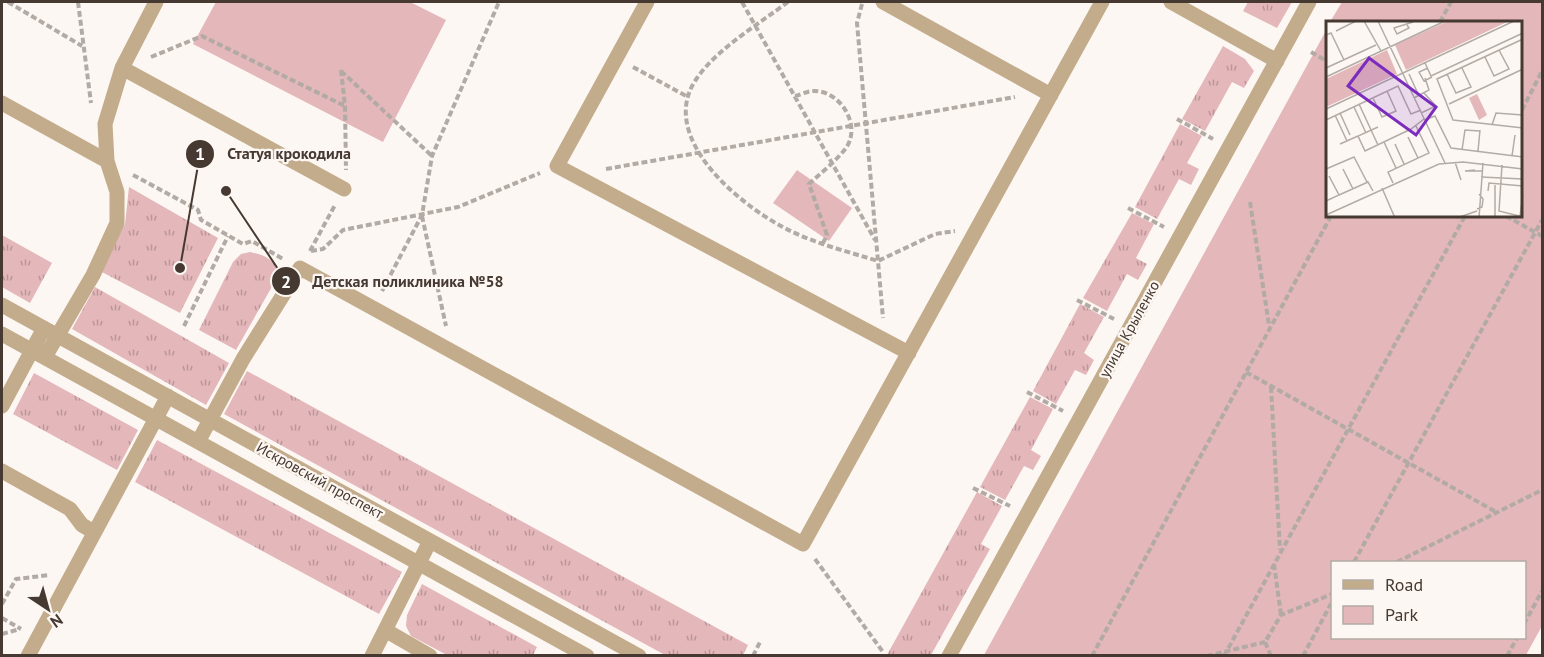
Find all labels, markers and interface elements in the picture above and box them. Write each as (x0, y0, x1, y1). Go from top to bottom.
inset map (1326, 21, 1523, 218)
callout: Статуя крокодила (185, 137, 363, 171)
text: 1 (195, 142, 205, 165)
text: Статуя крокодила (227, 143, 351, 163)
callout: Детская поликлиника №58 (271, 264, 516, 298)
text: 2 (281, 270, 291, 293)
text: Детская поликлиника №58 (312, 271, 504, 291)
street label: улица Крыленко (1095, 277, 1163, 381)
street label: Искровский проспект (253, 437, 387, 523)
legend (1331, 561, 1526, 639)
text: Road (1385, 573, 1423, 596)
north arrow (18, 579, 78, 639)
text: Park (1385, 603, 1418, 626)
text: N (47, 610, 67, 632)

